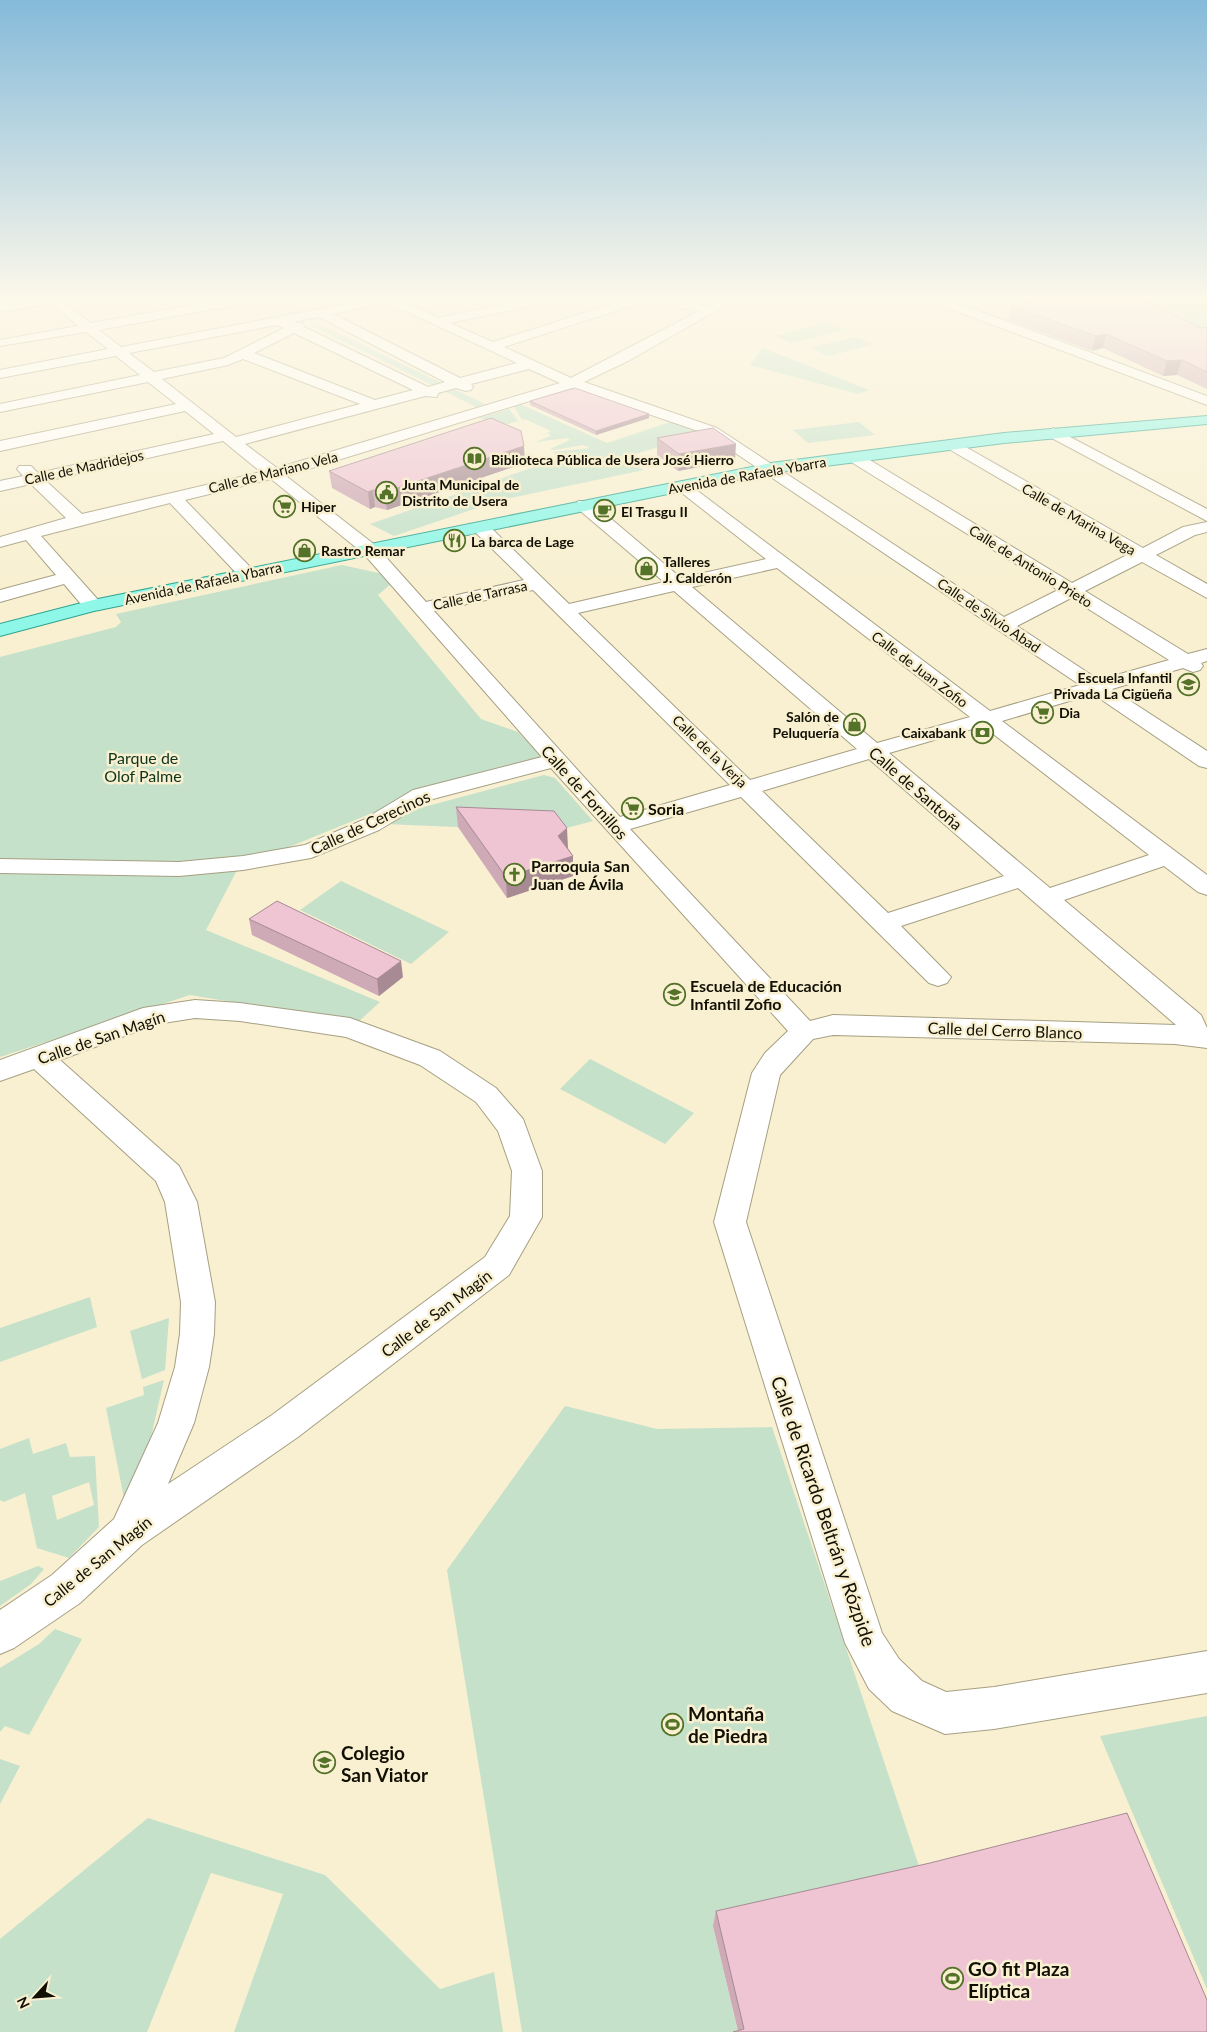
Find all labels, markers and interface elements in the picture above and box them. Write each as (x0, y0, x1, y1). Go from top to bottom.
street label: Calle de Madridejos (23, 446, 145, 488)
library icon: Biblioteca Pública de Usera José Hierro (463, 447, 487, 471)
street label: Calle de Mariano Vela (207, 448, 340, 496)
place label: Biblioteca Pública de Usera José Hierro (491, 451, 734, 468)
street label: Avenida de Rafaela Ybarra (667, 453, 827, 497)
place label: Junta Municipal de Distrito de Usera (402, 476, 520, 509)
street label: Calle de Marina Vega (1019, 479, 1139, 559)
public building icon: Junta Municipal de Distrito de Usera (374, 480, 398, 504)
supermarket icon: Hiper (273, 494, 297, 518)
place label: Hiper (301, 498, 337, 515)
cafe icon: El Trasgu II (593, 499, 617, 523)
place label: El Trasgu II (621, 503, 688, 520)
street label: Calle de Antonio Prieto (966, 521, 1096, 611)
restaurant icon: La barca de Lage (443, 529, 467, 553)
place label: La barca de Lage (471, 533, 575, 550)
shop icon: Rastro Remar (293, 538, 317, 562)
place label: Rastro Remar (321, 542, 406, 559)
place label: Talleres J. Calderón (663, 553, 732, 586)
shop icon: Talleres J. Calderón (635, 557, 659, 581)
street label: Avenida de Rafaela Ybarra (123, 558, 283, 608)
street label: Calle de Silvio Abad (934, 574, 1044, 656)
street label: Calle de Tarrasa (431, 577, 529, 613)
street label: Calle de Juan Zofio (869, 627, 971, 711)
place label: Escuela Infantil Privada La Cigüeña (1054, 669, 1172, 702)
school or university icon: Escuela Infantil Privada La Cigüeña (1176, 673, 1200, 697)
supermarket icon: Dia (1031, 700, 1055, 724)
place label: Dia (1059, 704, 1080, 721)
place label: Salón de Peluquería (773, 708, 840, 741)
street label: Calle de la Verja (669, 711, 751, 791)
shop icon: Salón de Peluquería (843, 712, 867, 736)
bank icon: Caixabank (970, 720, 994, 744)
place label: Caixabank (901, 724, 967, 741)
street label: Calle de Fornillos (538, 741, 632, 843)
street label: Calle de Santoña (866, 742, 966, 834)
park label: Parque de Olof Palme (104, 748, 182, 785)
street label: Calle de Cerecinos (307, 786, 433, 858)
supermarket icon: Soria (620, 796, 644, 820)
place label: Soria (648, 799, 684, 818)
place label: Parroquia San Juan de Ávila (531, 856, 630, 893)
church icon: Parroquia San Juan de Ávila (503, 862, 527, 886)
place label: Escuela de Educación Infantil Zofio (690, 976, 842, 1013)
school or university icon: Escuela de Educación Infantil Zofio (662, 982, 686, 1006)
street label: Calle de San Magín (35, 1006, 167, 1068)
street label: Calle del Cerro Blanco (927, 1018, 1083, 1042)
street label: Calle de San Magín (377, 1265, 495, 1361)
street label: Calle de Ricardo Beltrán y Rózpide (767, 1373, 881, 1649)
street label: Calle de San Magín (39, 1512, 155, 1610)
place label: Montaña de Piedra (688, 1702, 768, 1747)
sports icon: Montaña de Piedra (660, 1712, 684, 1736)
place label: Colegio San Viator (341, 1741, 429, 1786)
school or university icon: Colegio San Viator (313, 1751, 337, 1775)
place label: GO fit Plaza Elíptica (968, 1957, 1069, 2002)
sports icon: GO fit Plaza Elíptica (940, 1967, 964, 1991)
north arrow (10, 1972, 60, 2022)
text: N (13, 1994, 33, 2011)

